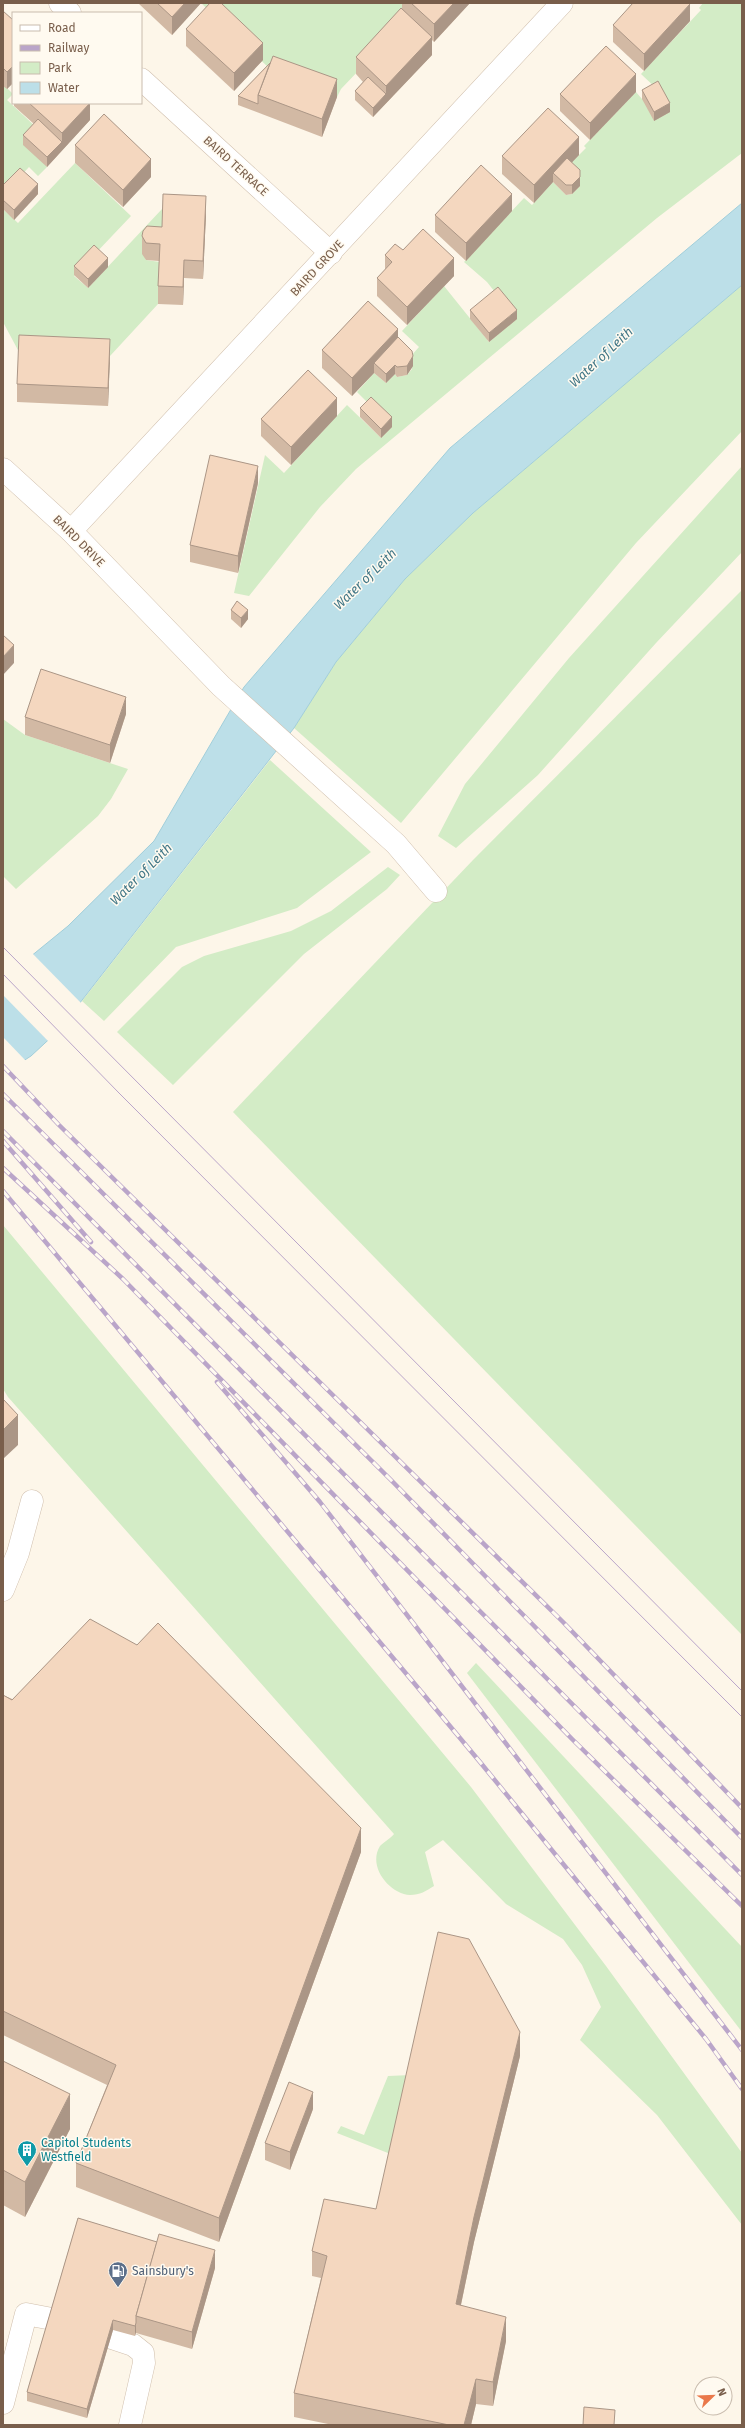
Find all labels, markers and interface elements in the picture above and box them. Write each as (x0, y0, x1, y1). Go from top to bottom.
legend (12, 12, 142, 104)
text: Road (48, 21, 76, 35)
text: Railway (48, 41, 89, 55)
text: Park (48, 61, 72, 75)
text: Water (48, 81, 80, 95)
street label: BAIRD TERRACE (201, 133, 271, 199)
street label: BAIRD GROVE (287, 237, 347, 299)
water label: Water of Leith (566, 324, 636, 390)
street label: BAIRD DRIVE (50, 512, 108, 570)
water label: Water of Leith (331, 545, 399, 613)
water label: Water of Leith (107, 840, 175, 908)
place label: Capitol Students Westfield (41, 2136, 131, 2164)
building icon: Capitol Students Westfield (16, 2139, 38, 2167)
fuel station icon: Sainsbury's (107, 2260, 129, 2288)
place label: Sainsbury's (132, 2264, 194, 2278)
north arrow (693, 2376, 733, 2416)
text: N (714, 2386, 729, 2398)

